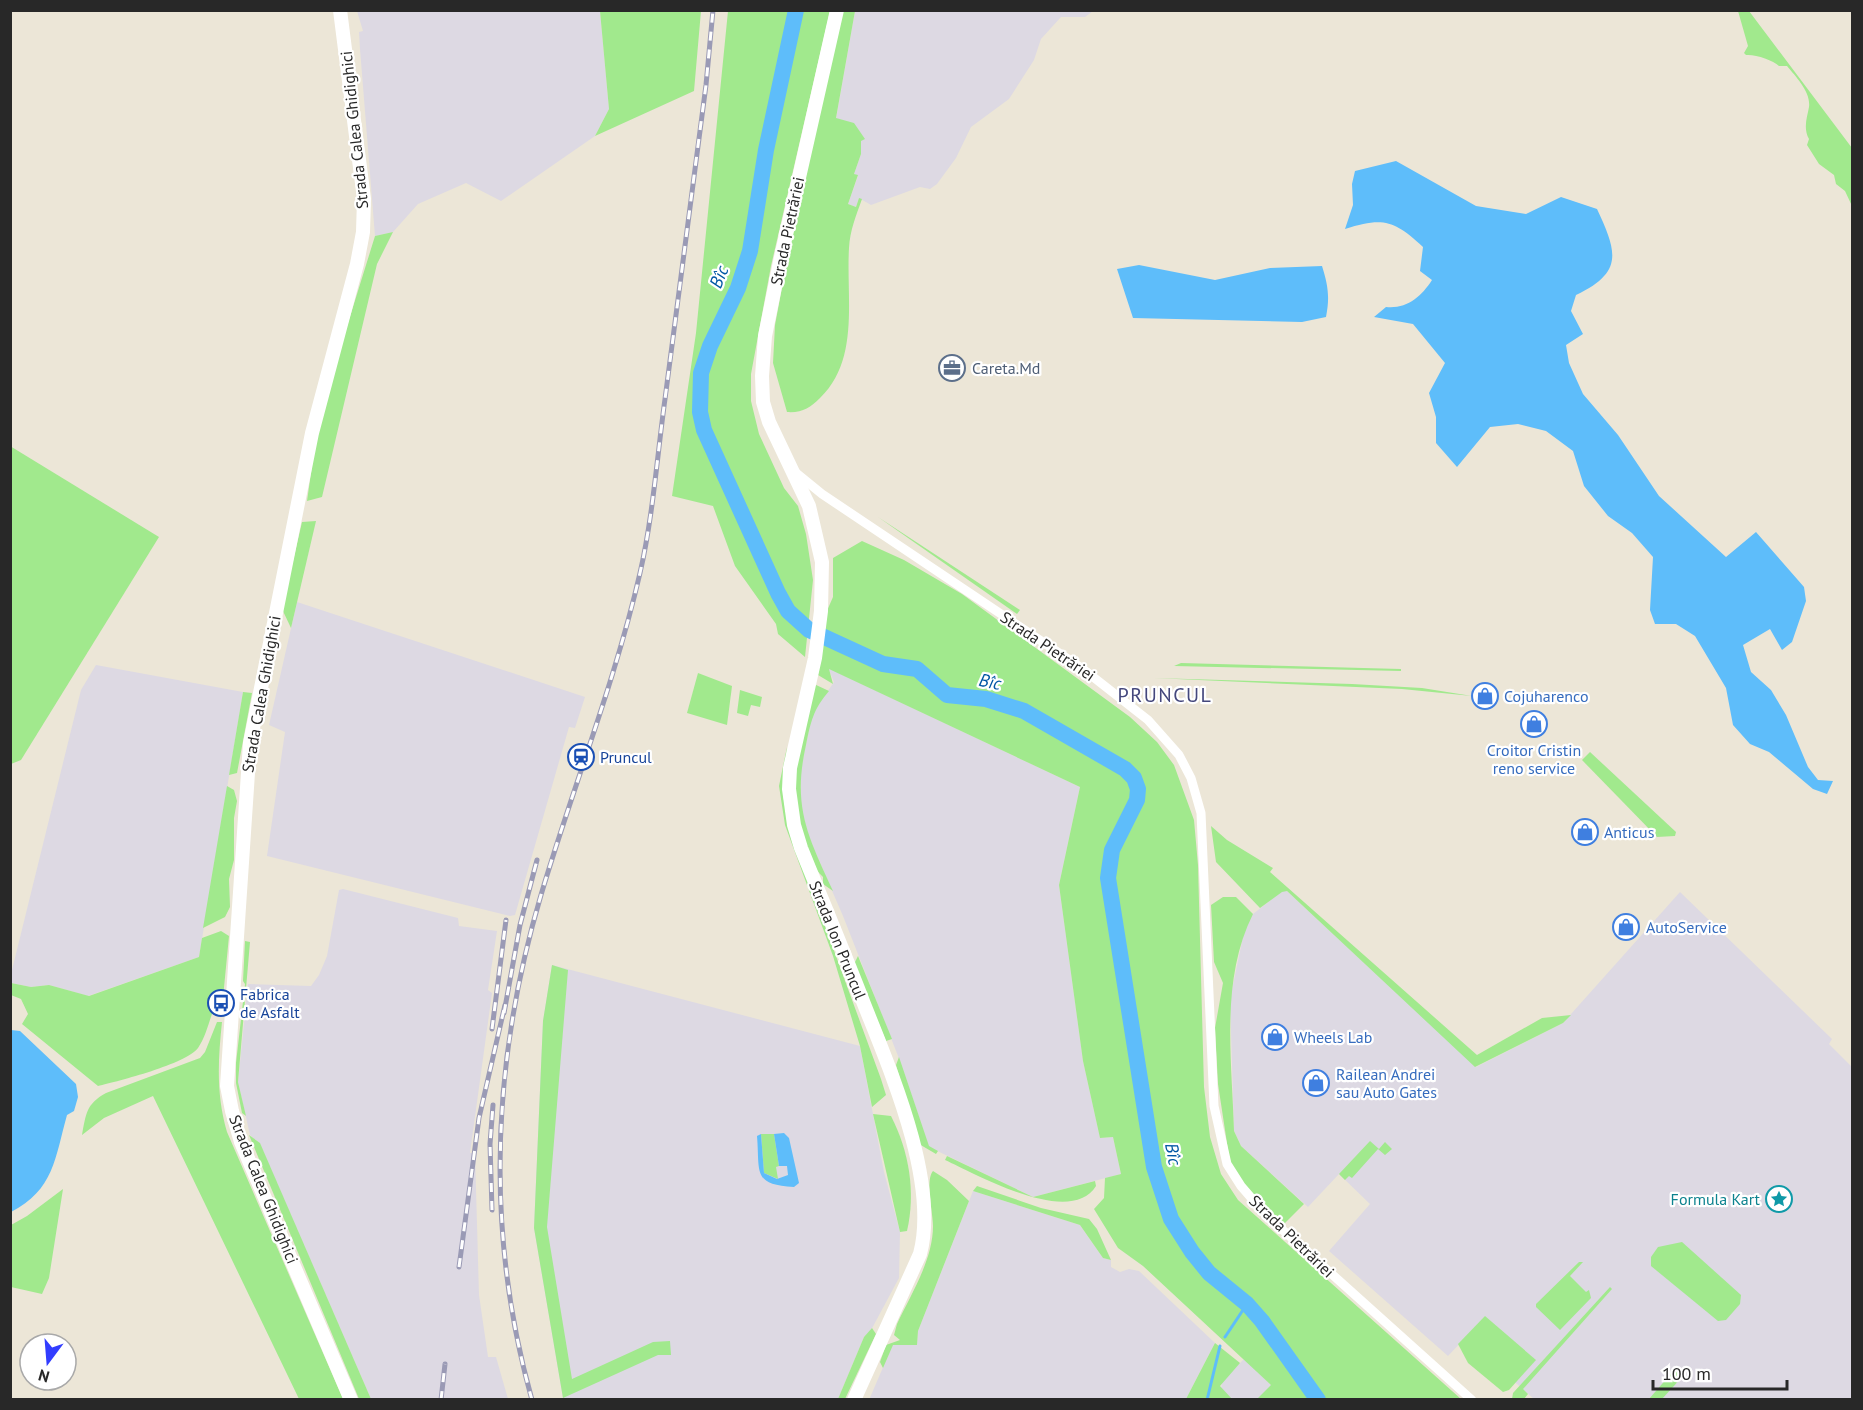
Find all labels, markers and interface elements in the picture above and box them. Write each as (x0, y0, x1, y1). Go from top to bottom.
street label: Strada Calea Ghidighici (336, 50, 372, 210)
street label: Strada Pietrăriei (766, 175, 808, 287)
water label: Bîc (704, 262, 734, 291)
office icon: Careta.Md (937, 353, 967, 383)
place label: Careta.Md (972, 358, 1040, 378)
street label: Strada Pietrăriei (997, 607, 1099, 685)
street label: Strada Calea Ghidighici (237, 614, 285, 774)
water label: Bîc (977, 668, 1004, 695)
shop icon: Cojuharenco (1470, 681, 1500, 711)
district label: PRUNCUL (1118, 682, 1212, 708)
place label: Cojuharenco (1504, 686, 1588, 706)
shop icon: Croitor Cristin reno service (1519, 709, 1549, 739)
place label: Croitor Cristin reno service (1487, 740, 1581, 778)
station icon: Pruncul (566, 742, 596, 772)
place label: Pruncul (600, 747, 652, 767)
shop icon: Anticus (1570, 817, 1600, 847)
place label: Anticus (1604, 822, 1655, 842)
street label: Strada Ion Pruncul (805, 878, 871, 1002)
shop icon: AutoService (1611, 912, 1641, 942)
place label: AutoService (1646, 917, 1727, 937)
place label: Fabrica de Asfalt (240, 984, 300, 1022)
bus stop icon: Fabrica de Asfalt (206, 988, 236, 1018)
shop icon: Wheels Lab (1260, 1022, 1290, 1052)
place label: Wheels Lab (1294, 1027, 1372, 1047)
place label: Railean Andrei sau Auto Gates (1336, 1064, 1437, 1102)
shop icon: Railean Andrei sau Auto Gates (1301, 1068, 1331, 1098)
street label: Strada Calea Ghidighici (225, 1112, 303, 1266)
water label: Bîc (1160, 1141, 1187, 1167)
place icon: Formula Kart (1764, 1184, 1794, 1214)
place label: Formula Kart (1671, 1189, 1761, 1209)
street label: Strada Pietrăriei (1245, 1190, 1339, 1282)
north arrow (18, 1332, 78, 1392)
scale bar (1653, 1353, 1786, 1391)
text: 100 m (1662, 1362, 1711, 1385)
text: N (36, 1365, 52, 1387)

